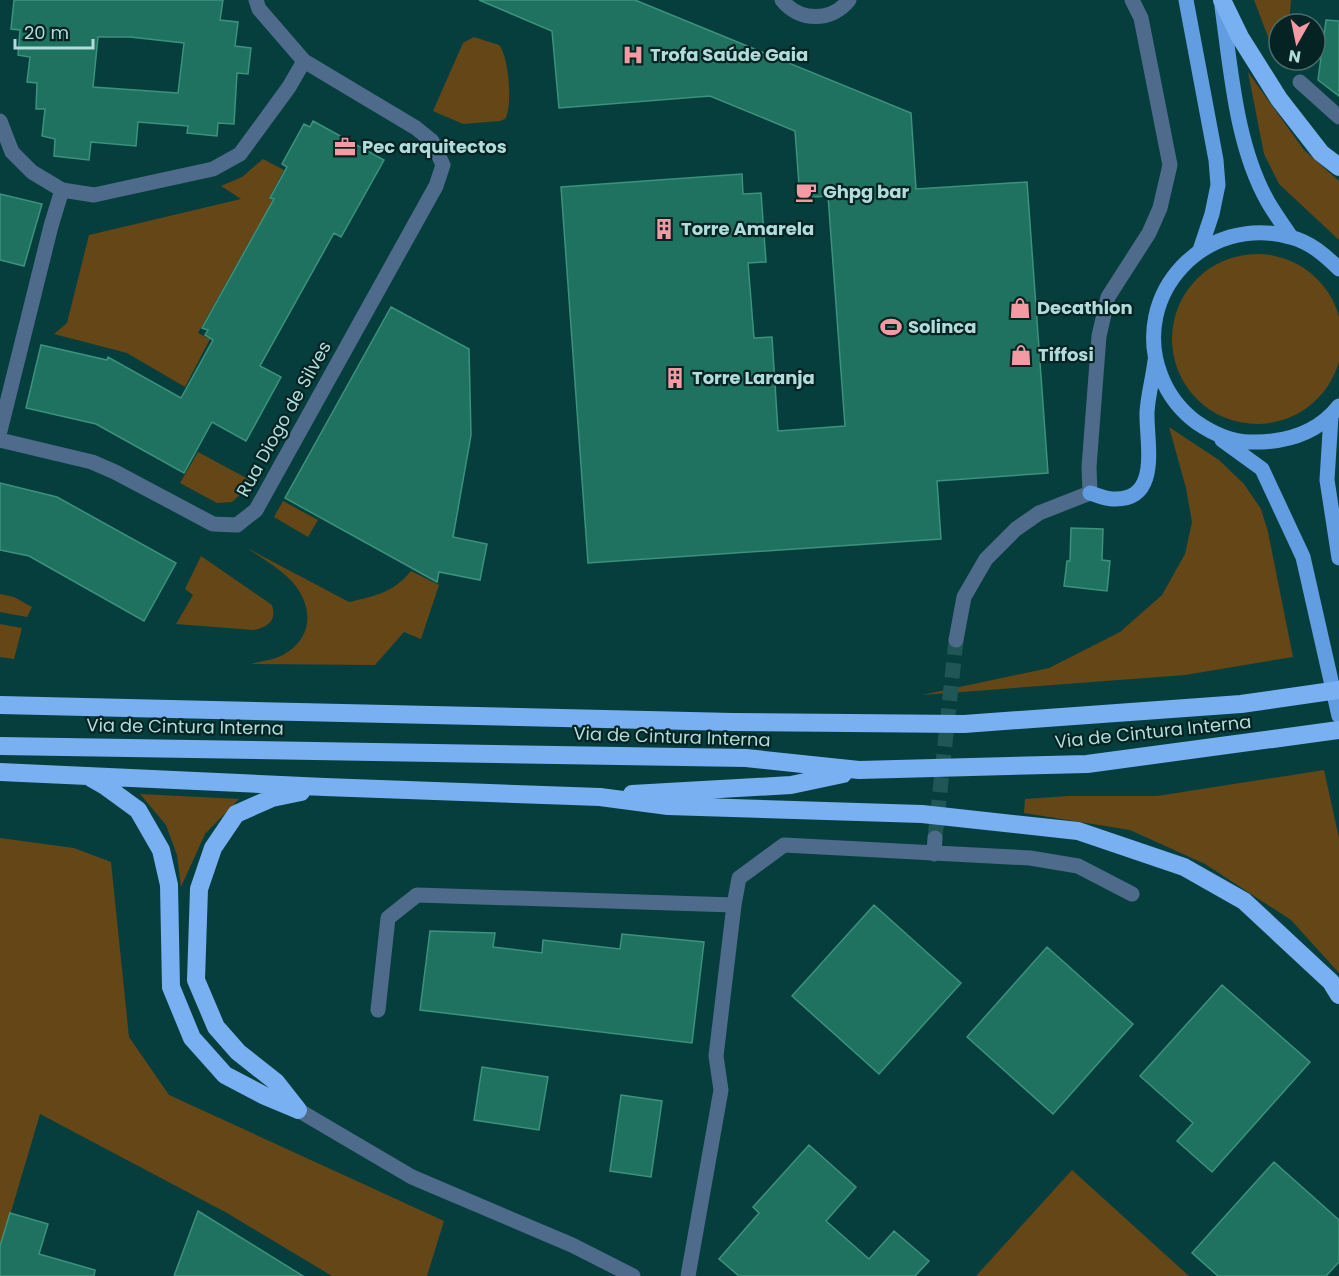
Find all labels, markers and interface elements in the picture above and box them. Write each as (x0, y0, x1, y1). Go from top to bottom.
scale bar (15, 12, 93, 50)
north arrow (1267, 12, 1327, 72)
text: 20 m (24, 20, 69, 45)
place label: Trofa Saúde Gaia (650, 42, 808, 67)
hospital icon: Trofa Saúde Gaia (621, 43, 645, 67)
text: N (1287, 44, 1302, 69)
place label: Pec arquitectos (362, 134, 507, 159)
office icon: Pec arquitectos (333, 135, 357, 159)
place label: Ghpg bar (823, 179, 910, 204)
cafe icon: Ghpg bar (794, 180, 818, 204)
place label: Torre Amarela (681, 216, 814, 241)
building icon: Torre Amarela (652, 217, 676, 241)
place label: Decathlon (1037, 295, 1133, 320)
shop icon: Decathlon (1008, 296, 1032, 320)
place label: Solinca (908, 314, 976, 339)
sports icon: Solinca (879, 315, 903, 339)
street label: Rua Diogo de Silves (230, 336, 337, 501)
place label: Tiffosi (1038, 342, 1094, 367)
shop icon: Tiffosi (1009, 343, 1033, 367)
place label: Torre Laranja (692, 365, 815, 390)
building icon: Torre Laranja (663, 366, 687, 390)
street label: Via de Cintura Interna (1053, 709, 1252, 754)
street label: Via de Cintura Interna (86, 712, 284, 741)
street label: Via de Cintura Interna (573, 721, 771, 752)

